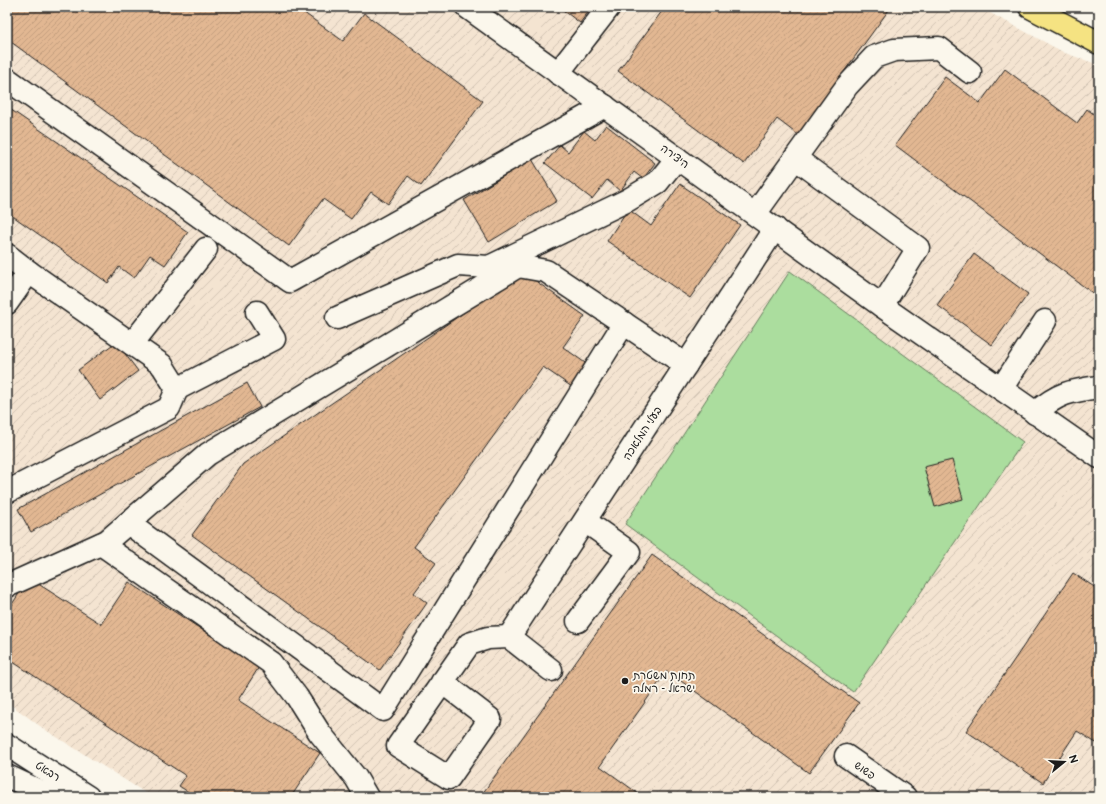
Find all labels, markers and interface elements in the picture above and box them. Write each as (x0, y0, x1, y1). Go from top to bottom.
street label: היצירה (658, 142, 691, 171)
street label: בעלי המלאכה (620, 404, 665, 463)
place label: תחנת משטרת ישראל - רמלה (632, 669, 695, 695)
marker: תחנת משטרת ישראל - רמלה (620, 676, 630, 686)
north arrow (1044, 742, 1084, 782)
text: N (1066, 753, 1080, 765)
street label: רבאט (33, 759, 63, 784)
street label: פשוש (852, 759, 878, 782)

